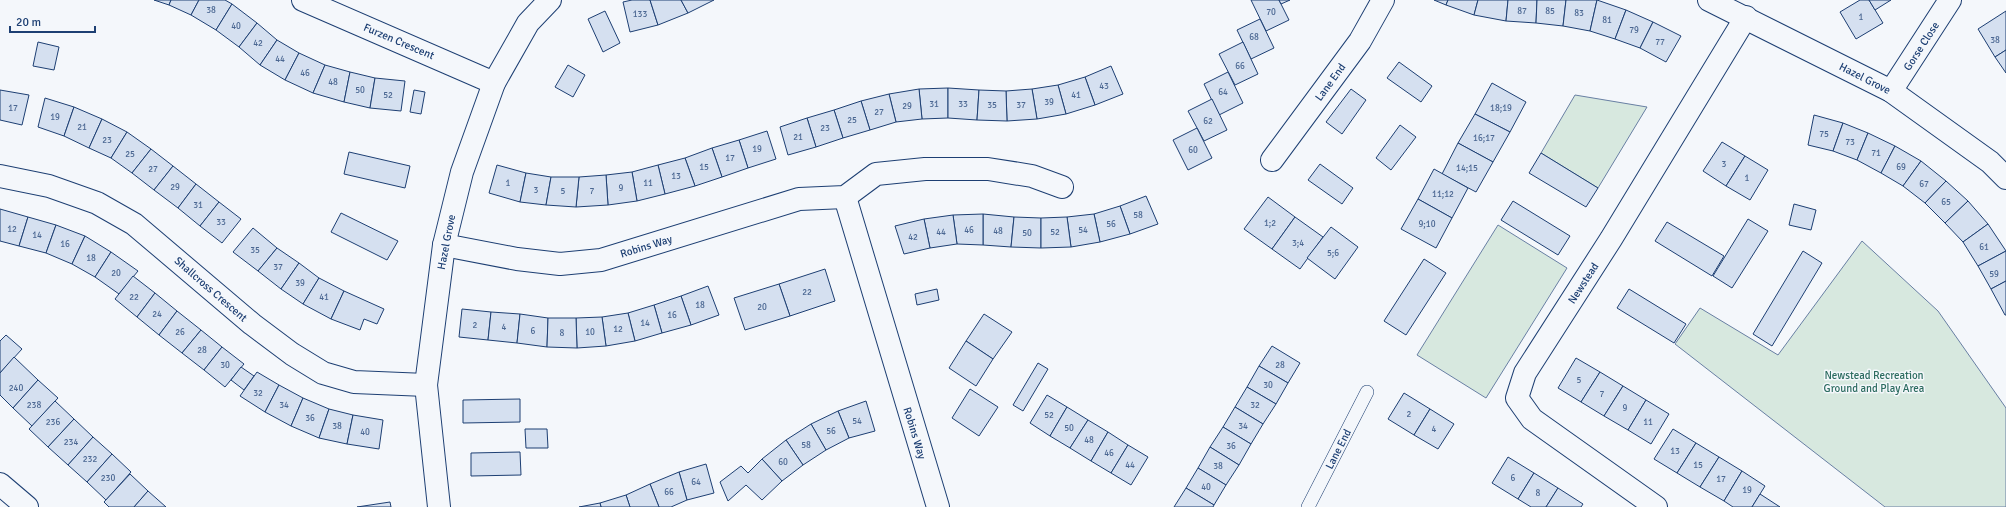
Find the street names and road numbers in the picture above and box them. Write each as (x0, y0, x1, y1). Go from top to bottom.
street label: Gorse Close (1901, 20, 1942, 73)
street label: Furzen Crescent (361, 21, 436, 62)
street label: Hazel Grove (1837, 60, 1893, 97)
street label: Lane End (1312, 61, 1348, 104)
street label: Hazel Grove (435, 213, 458, 271)
street label: Robins Way (619, 232, 675, 261)
street label: Shallcross Crescent (172, 254, 250, 325)
street label: Newstead (1565, 260, 1602, 306)
street label: Robins Way (900, 406, 929, 462)
street label: Lane End (1323, 427, 1354, 471)

